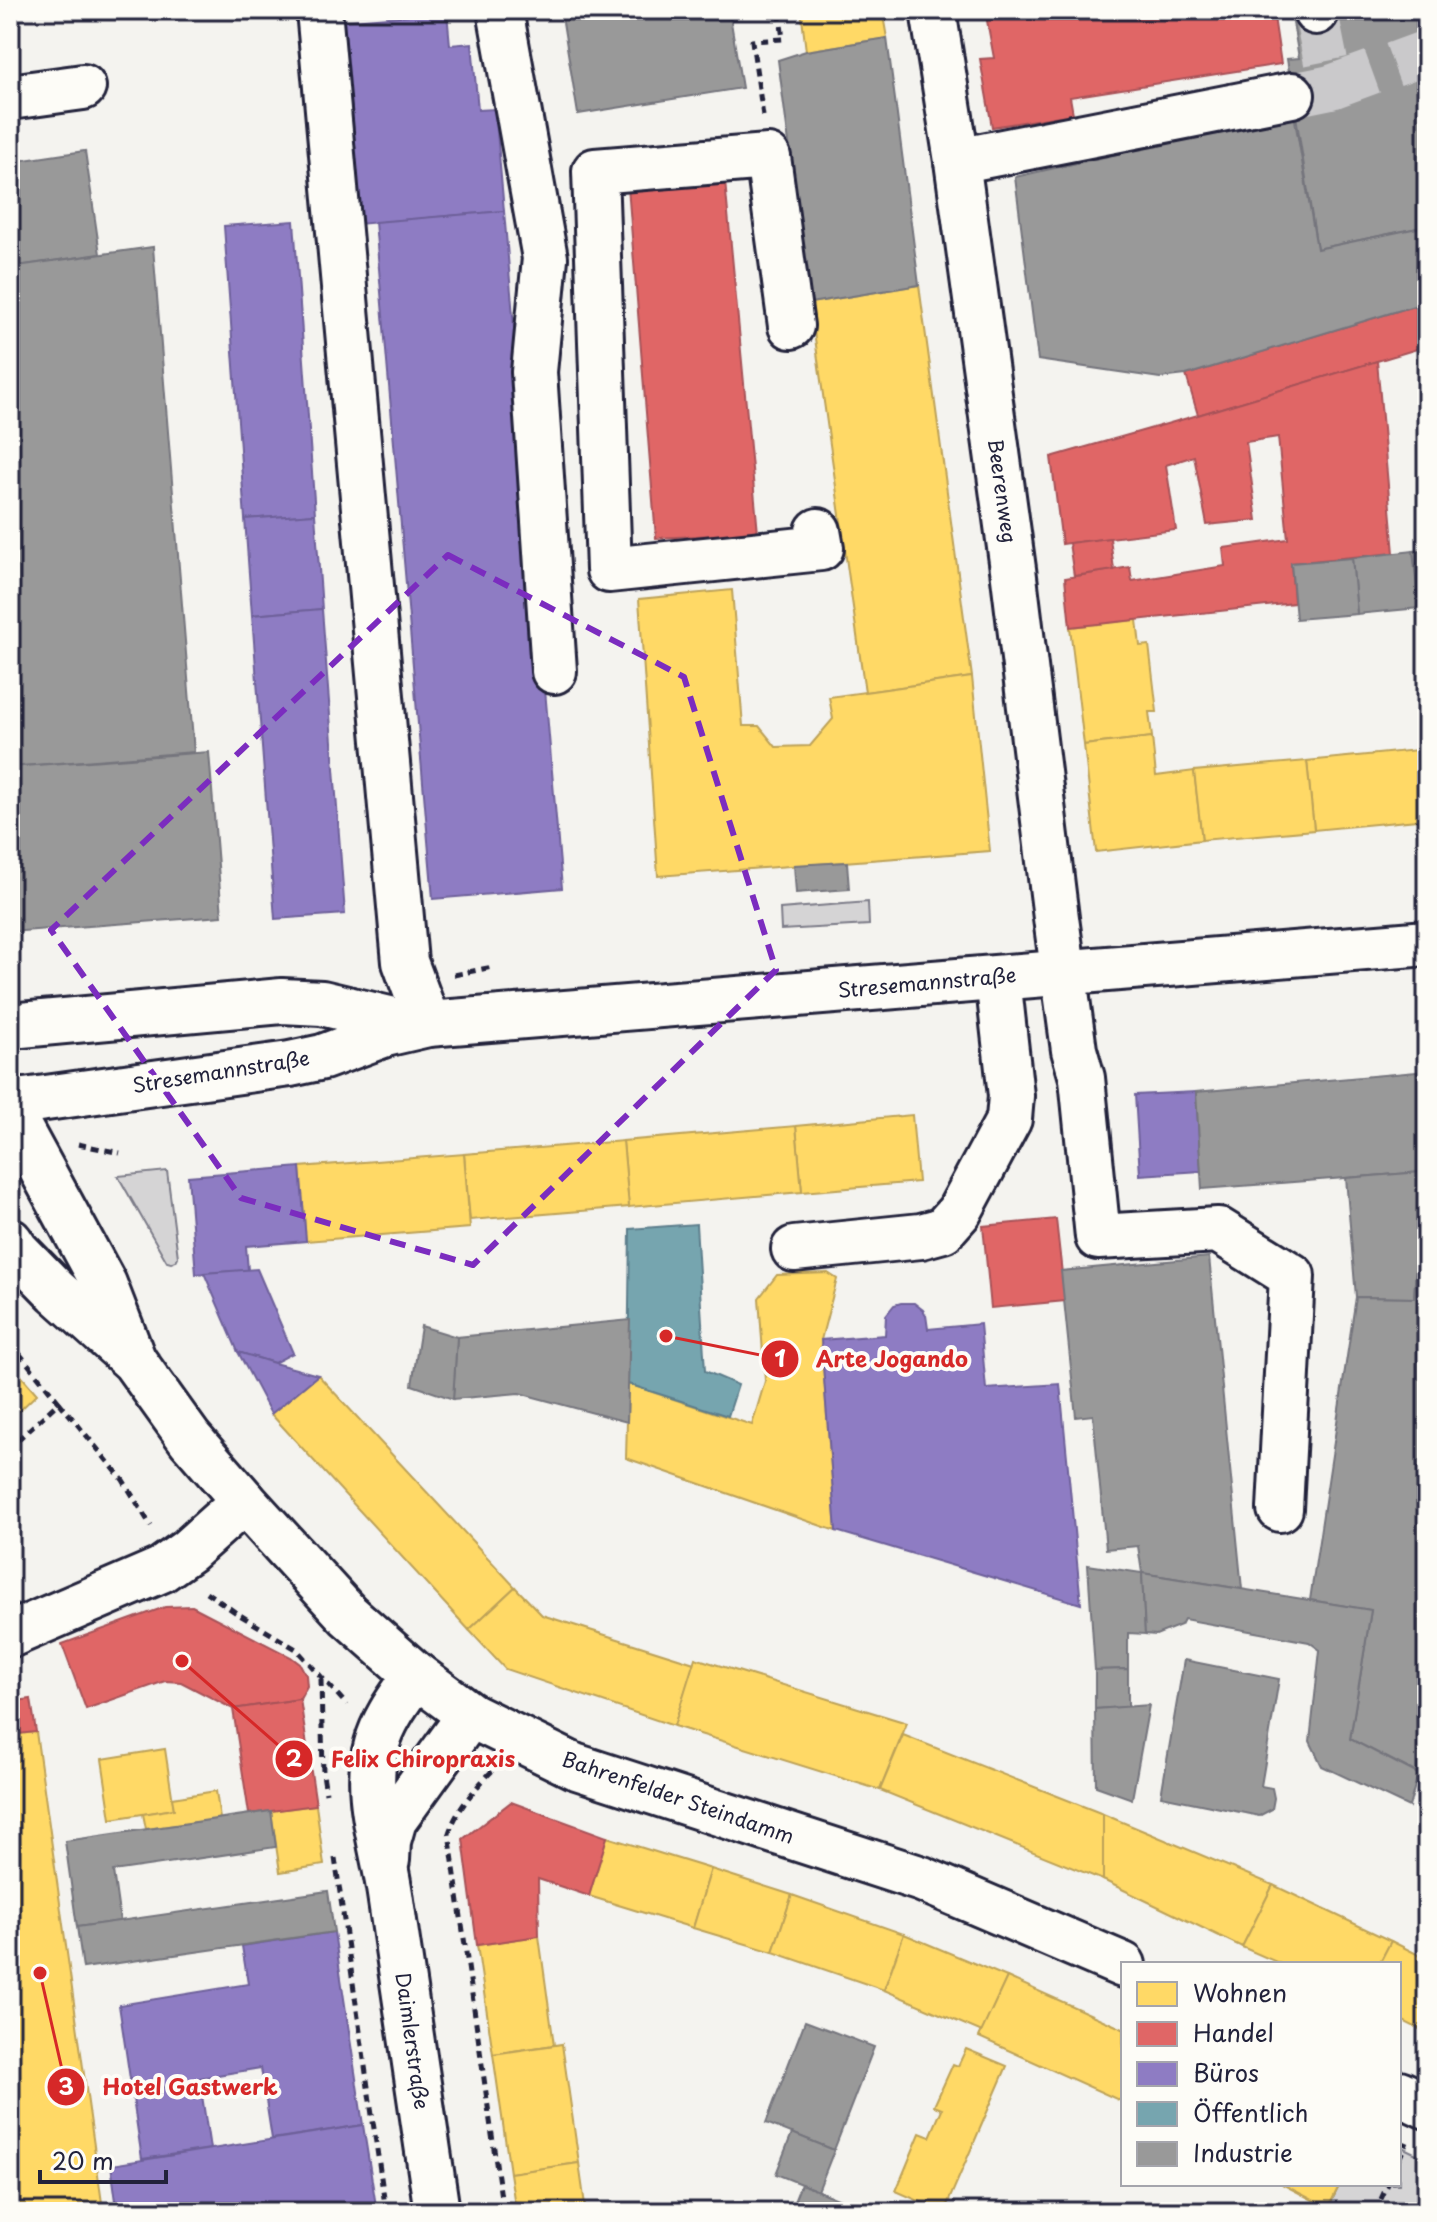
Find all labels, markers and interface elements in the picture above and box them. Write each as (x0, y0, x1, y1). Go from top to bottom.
street label: Beerenweg (981, 437, 1025, 545)
street label: Stresemannstraße (836, 959, 1017, 1005)
street label: Stresemannstraße (130, 1042, 312, 1100)
callout: Arte Jogando (760, 1336, 984, 1382)
text: 1 (774, 1339, 786, 1375)
text: Arte Jogando (816, 1341, 968, 1374)
callout: Felix Chiropraxis (274, 1736, 532, 1782)
text: 2 (286, 1739, 303, 1775)
text: Felix Chiropraxis (331, 1741, 515, 1774)
street label: Bahrenfelder Steindamm (558, 1743, 798, 1851)
legend (1121, 1962, 1401, 2186)
street label: Daimlerstraße (389, 1970, 437, 2111)
text: Wohnen (1193, 1974, 1287, 2010)
text: Handel (1193, 2014, 1274, 2050)
text: Büros (1193, 2054, 1259, 2090)
callout: Hotel Gastwerk (46, 2064, 295, 2110)
text: 3 (58, 2067, 74, 2103)
text: Hotel Gastwerk (102, 2069, 278, 2102)
text: Öffentlich (1193, 2094, 1308, 2130)
scale bar (40, 2134, 166, 2184)
text: Industrie (1193, 2134, 1293, 2170)
text: 20 m (52, 2142, 114, 2178)

